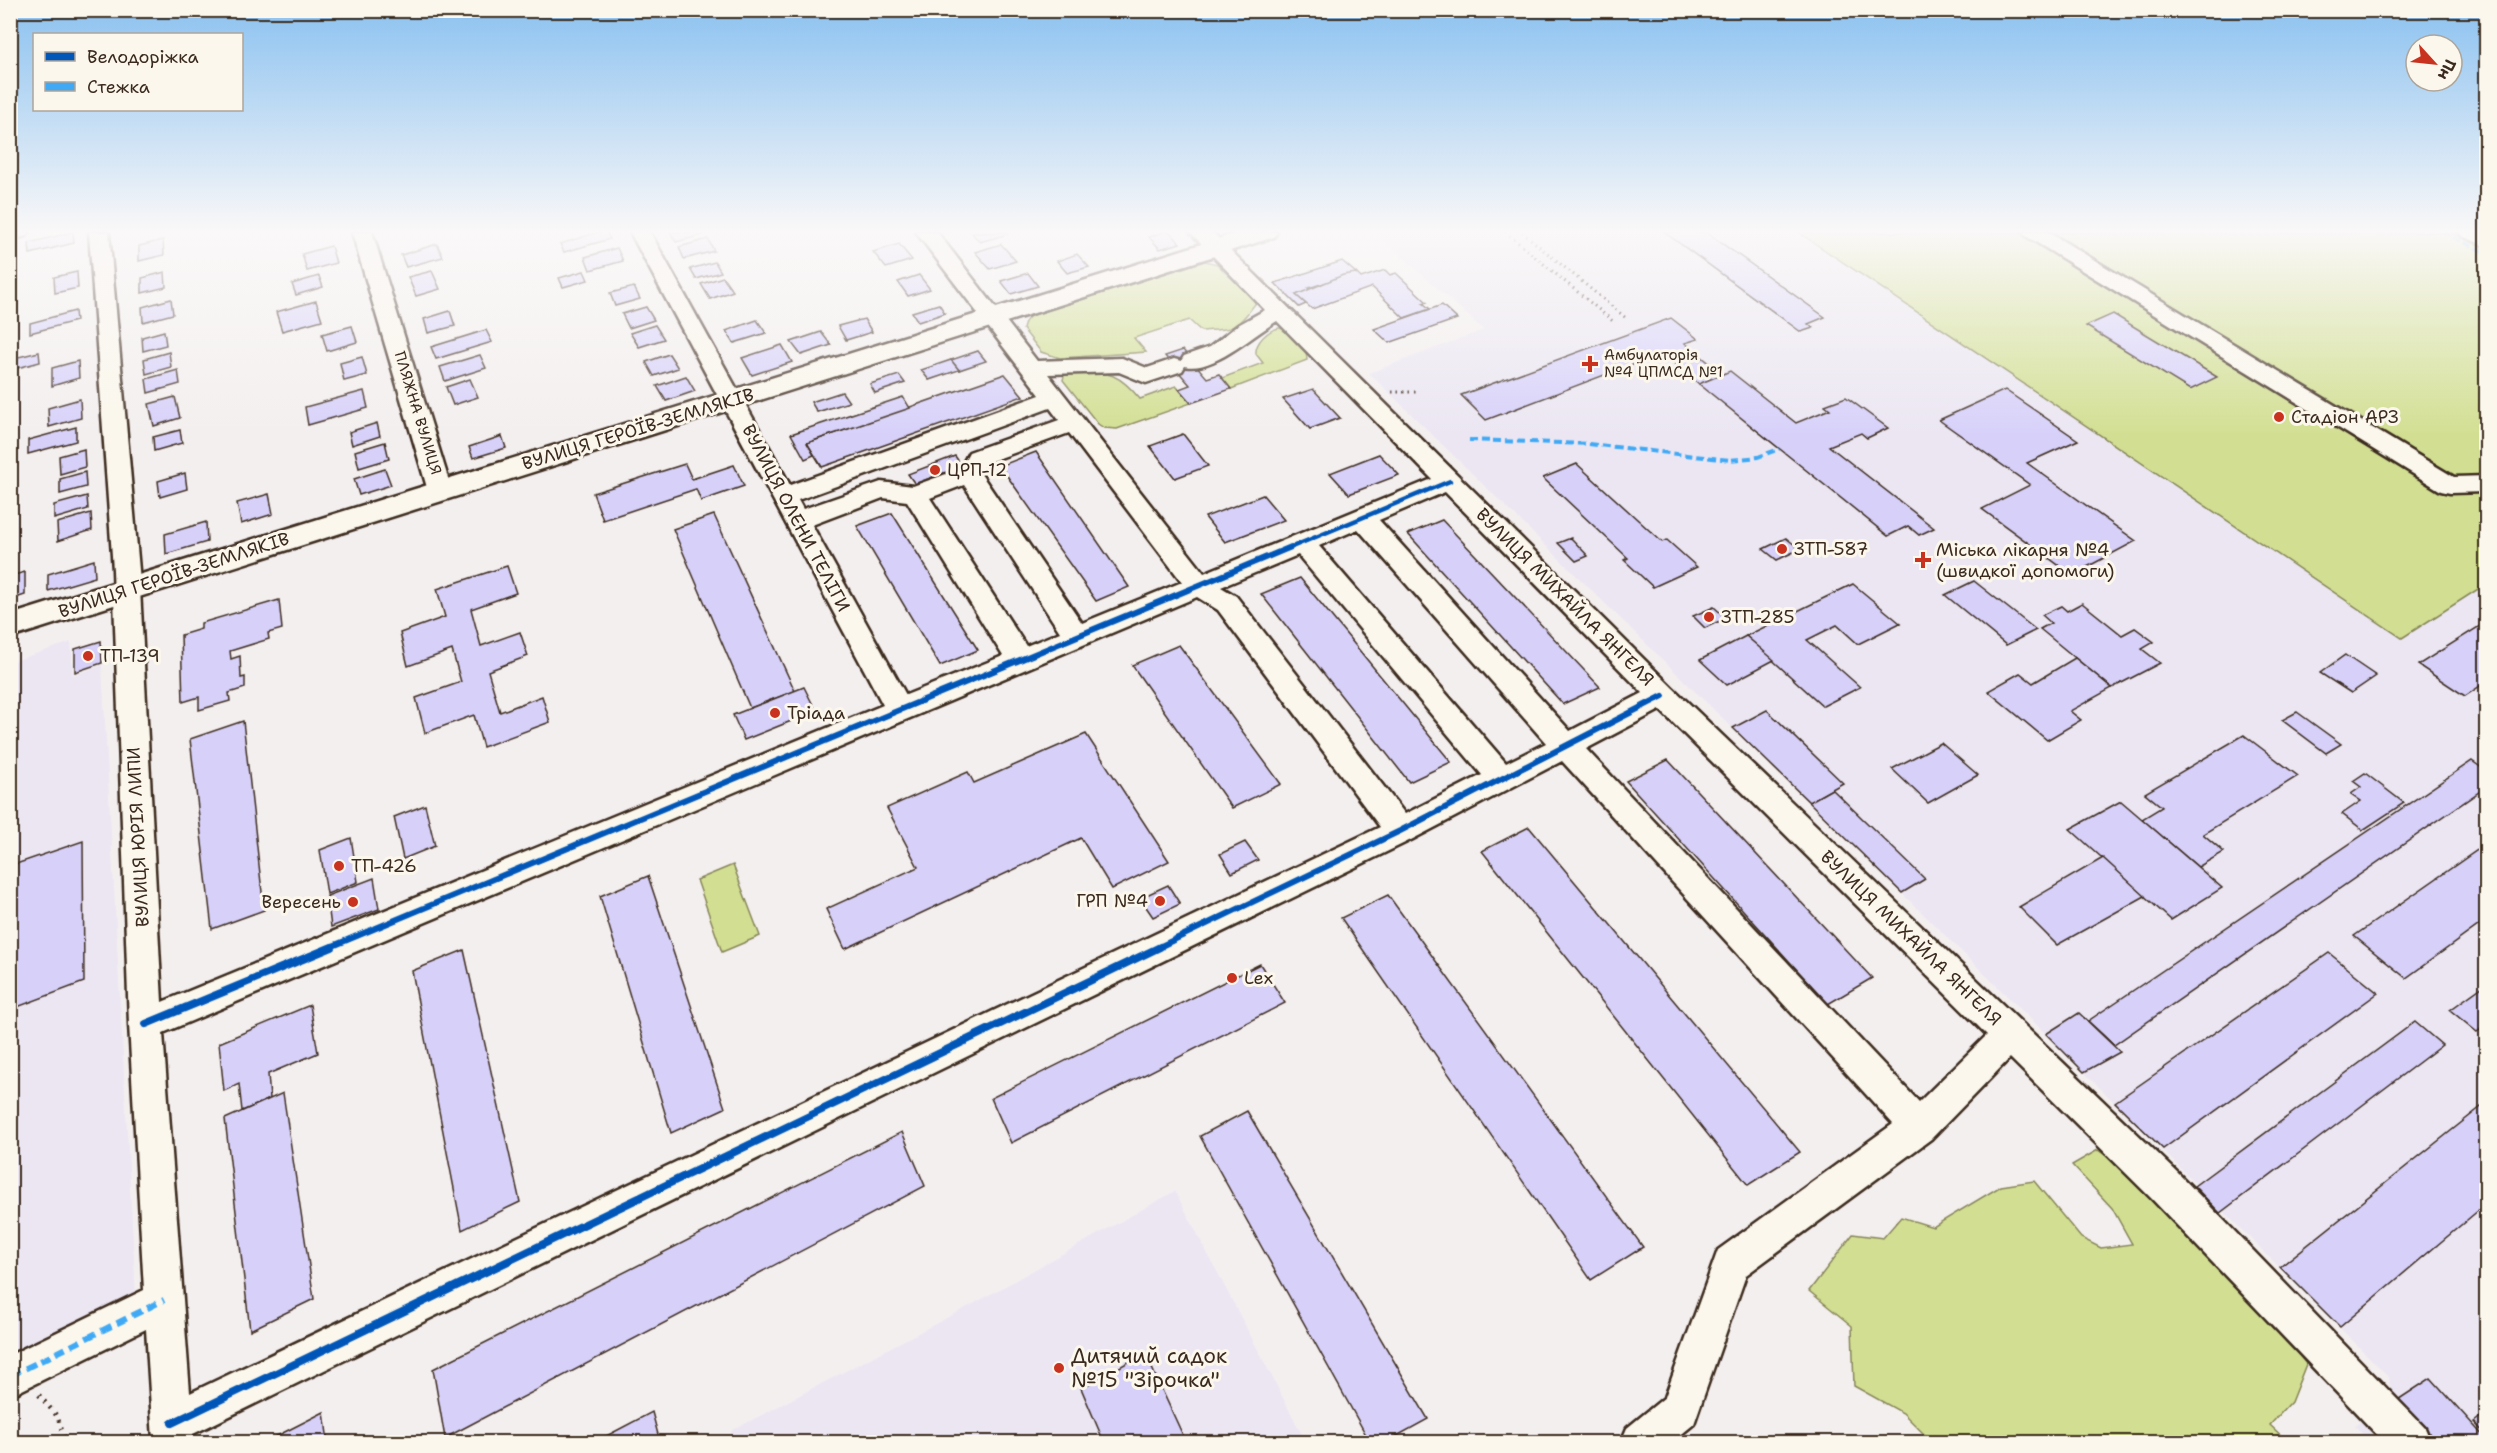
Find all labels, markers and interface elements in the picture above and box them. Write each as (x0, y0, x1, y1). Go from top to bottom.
legend (33, 33, 243, 111)
north arrow (2404, 33, 2464, 93)
text: Велодоріжка (87, 45, 199, 69)
text: Пн (2433, 55, 2461, 84)
text: Стежка (87, 75, 150, 99)
place label: Амбулаторія №4 ЦПМСД №1 (1604, 345, 1723, 382)
street label: ПЛЯЖНА ВУЛИЦЯ (390, 349, 446, 477)
marker: Амбулаторія №4 ЦПМСД №1 (1581, 355, 1599, 373)
street label: ВУЛИЦЯ ГЕРОЇВ-ЗЕМЛЯКІВ (519, 382, 757, 476)
place label: Стадіон АРЗ (2291, 405, 2399, 429)
marker: Стадіон АРЗ (2272, 410, 2286, 424)
street label: ВУЛИЦЯ ОЛЕНИ ТЕЛІГИ (736, 420, 856, 616)
place label: ЦРП-12 (947, 458, 1007, 482)
marker: ЦРП-12 (928, 463, 942, 477)
street label: ВУЛИЦЯ МИХАЙЛА ЯНГЕЛЯ (1471, 503, 1659, 691)
street label: ВУЛИЦЯ ГЕРОЇВ-ЗЕМЛЯКІВ (56, 526, 292, 624)
place label: ЗТП-587 (1794, 537, 1868, 561)
place label: Міська лікарня №4 (швидкої допомоги) (1936, 538, 2114, 583)
marker: ЗТП-587 (1775, 542, 1789, 556)
marker: Міська лікарня №4 (швидкої допомоги) (1914, 551, 1932, 569)
place label: ЗТП-285 (1721, 605, 1795, 629)
marker: ЗТП-285 (1702, 610, 1716, 624)
place label: ТП-139 (100, 644, 160, 668)
marker: ТП-139 (81, 649, 95, 663)
place label: Тріада (787, 701, 845, 725)
marker: Тріада (768, 706, 782, 720)
street label: ВУЛИЦЯ ЮРІЯ ЛИПИ (121, 746, 155, 928)
street label: ВУЛИЦЯ МИХАЙЛА ЯНГЕЛЯ (1815, 845, 2007, 1031)
place label: ТП-426 (351, 854, 417, 878)
marker: ТП-426 (332, 859, 346, 873)
place label: ГРП №4 (1076, 889, 1148, 913)
place label: Вересень (262, 890, 341, 914)
marker: ГРП №4 (1153, 894, 1167, 908)
marker: Вересень (346, 895, 360, 909)
place label: Lex (1244, 966, 1273, 990)
marker: Lex (1225, 971, 1239, 985)
place label: Дитячий садок №15 "Зірочка" (1071, 1342, 1227, 1394)
marker: Дитячий садок №15 "Зірочка" (1052, 1361, 1066, 1375)

